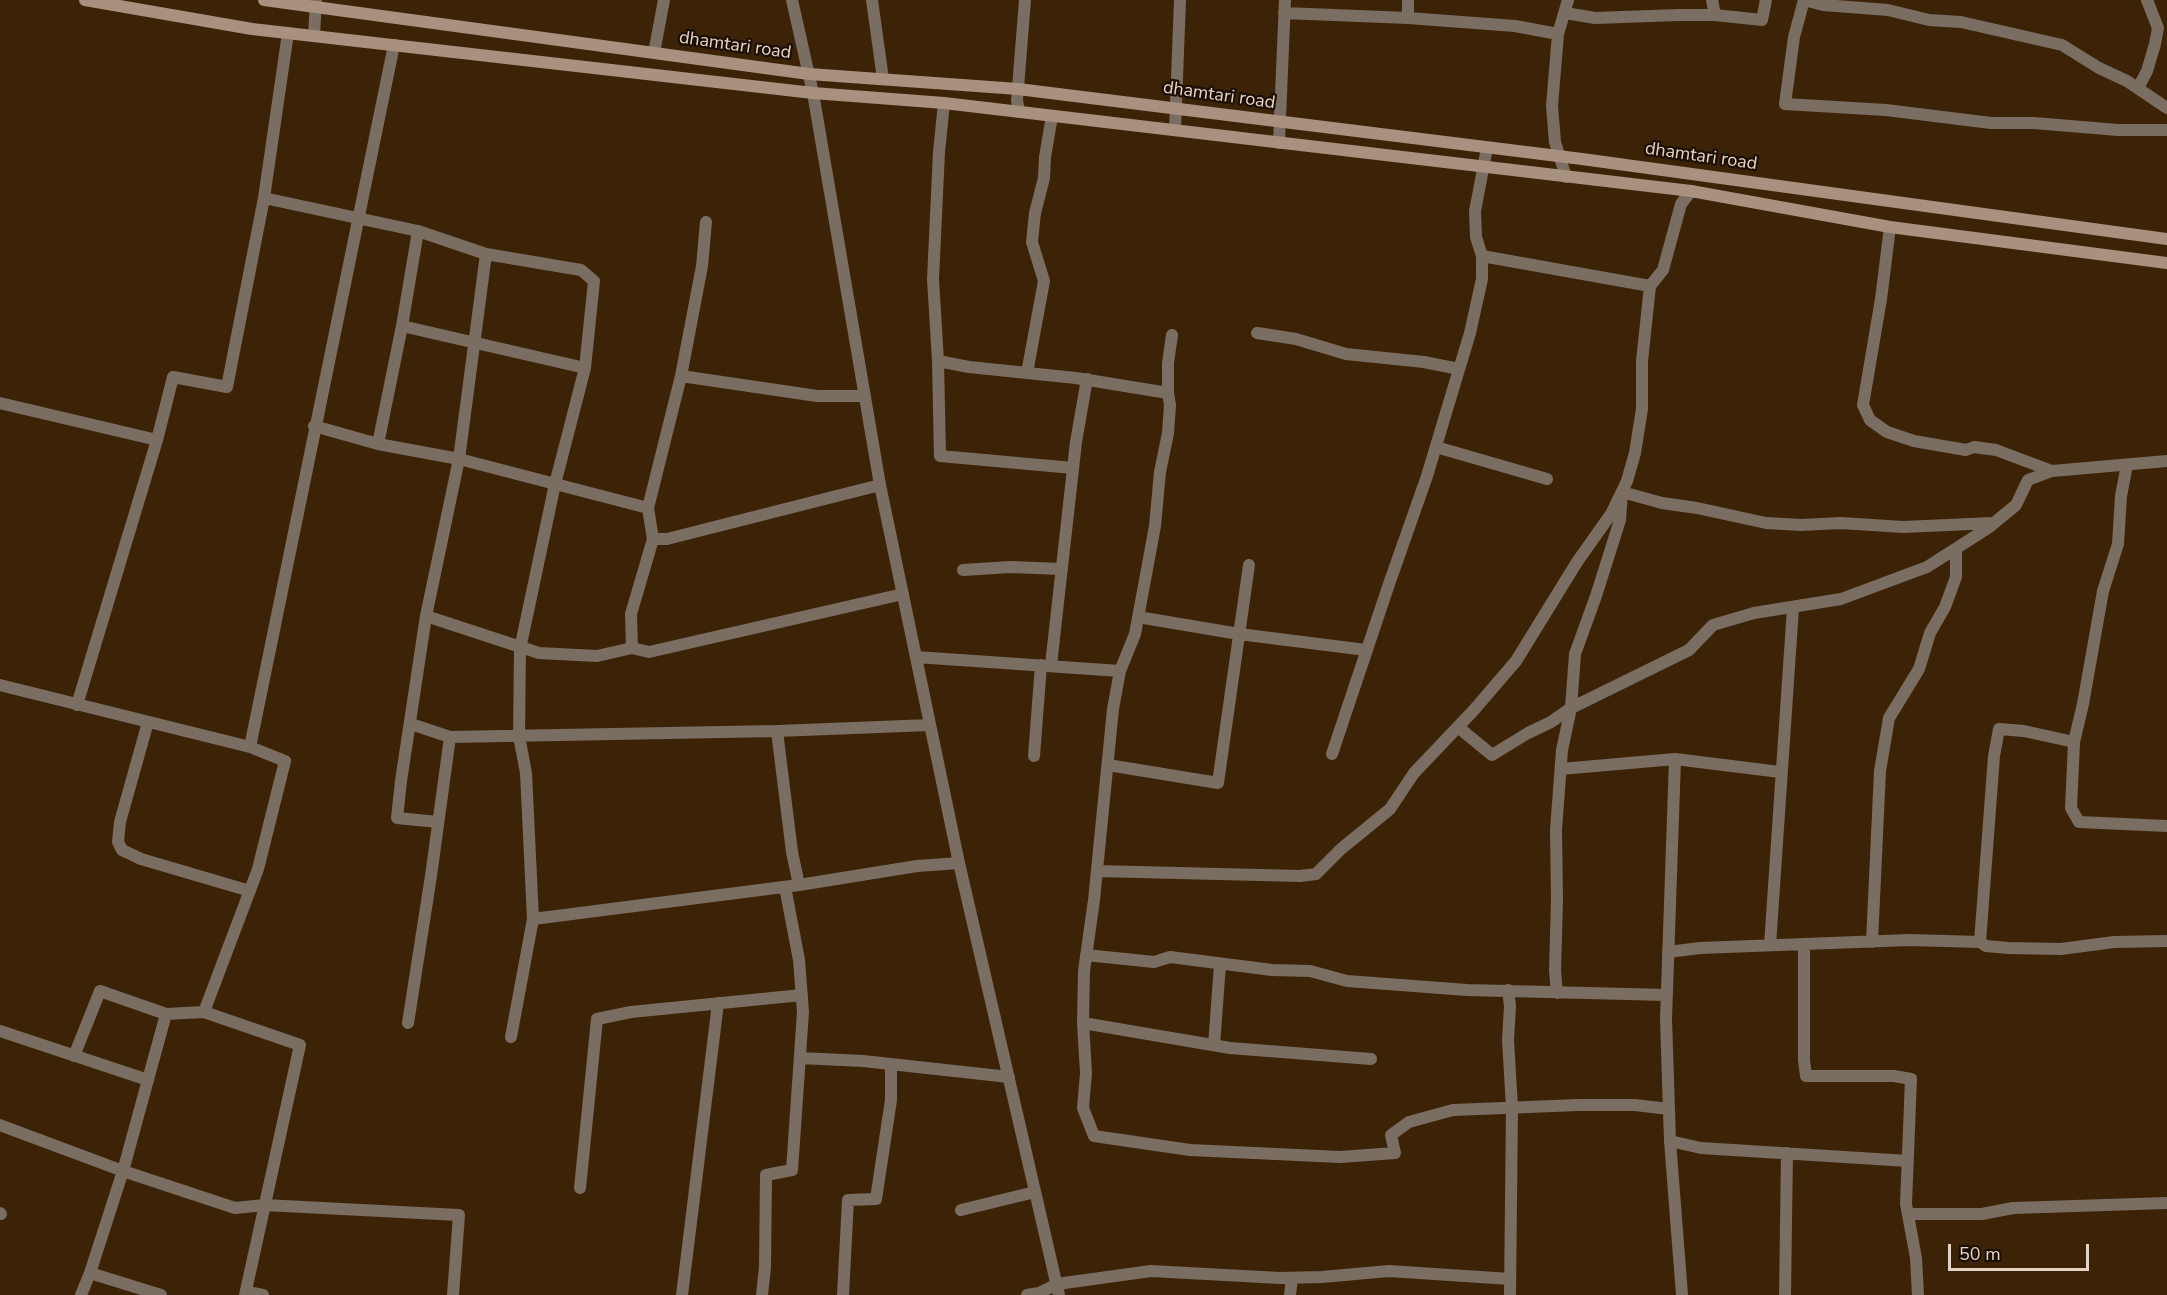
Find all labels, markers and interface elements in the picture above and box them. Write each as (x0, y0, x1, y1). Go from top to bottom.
street label: dhamtari road (677, 27, 793, 65)
street label: dhamtari road (1161, 77, 1277, 115)
street label: dhamtari road (1643, 138, 1759, 176)
scale bar (1951, 1232, 2092, 1270)
text: 50 m (1959, 1242, 2001, 1266)

